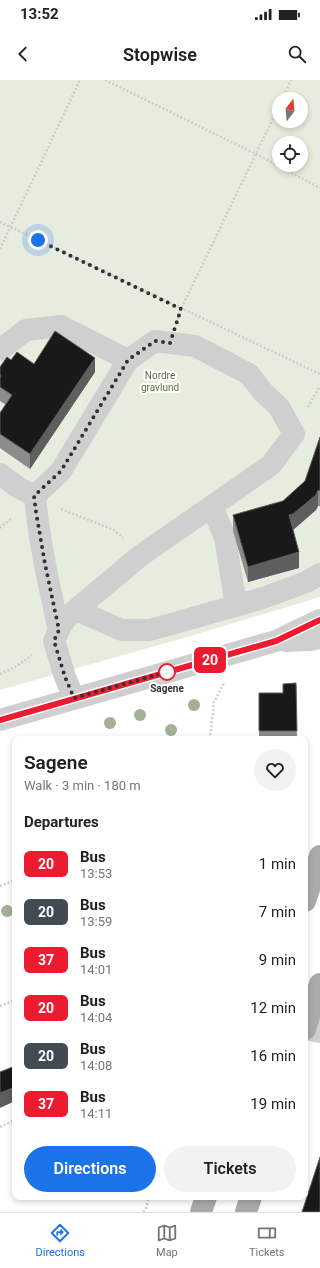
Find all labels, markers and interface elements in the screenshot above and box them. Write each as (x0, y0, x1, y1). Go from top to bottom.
text: 13:52 (20, 5, 59, 23)
icon: back (12, 43, 34, 65)
icon: search (286, 43, 308, 65)
text: Stopwise (123, 44, 197, 65)
north arrow (272, 92, 308, 128)
map controls (272, 92, 308, 172)
button: locate (272, 136, 308, 172)
your location (28, 230, 48, 250)
park label: Nordre gravlund (141, 370, 179, 393)
line badge: 20 (192, 647, 228, 673)
text: 20 (202, 652, 218, 668)
marker: Sagene (158, 663, 176, 681)
place label: Sagene (150, 683, 184, 694)
button: heart (254, 749, 296, 791)
text: Sagene (24, 751, 88, 774)
text: Walk · 3 min · 180 m (24, 778, 141, 793)
text: Departures (24, 813, 99, 831)
text: Bus (80, 848, 106, 866)
text: 1 min (259, 855, 296, 873)
text: 20 (38, 856, 54, 872)
text: 13:53 (80, 866, 112, 881)
text: Bus (80, 896, 106, 914)
text: 7 min (259, 903, 296, 921)
text: 20 (38, 904, 54, 920)
text: 13:59 (80, 914, 112, 929)
text: Bus (80, 944, 106, 962)
text: 9 min (259, 951, 296, 969)
text: 37 (38, 952, 54, 968)
text: 14:01 (80, 962, 112, 977)
text: Bus (80, 992, 106, 1010)
text: 12 min (250, 999, 296, 1017)
text: 20 (38, 1000, 54, 1016)
text: 14:04 (80, 1010, 112, 1025)
text: Bus (80, 1040, 106, 1058)
text: 16 min (250, 1047, 296, 1065)
text: 20 (38, 1048, 54, 1064)
text: 14:08 (80, 1058, 112, 1073)
text: Bus (80, 1088, 106, 1106)
text: 19 min (250, 1095, 296, 1113)
text: 37 (38, 1096, 54, 1112)
text: 14:11 (80, 1106, 112, 1121)
button: Directions (24, 1146, 156, 1192)
button: Tickets (164, 1146, 296, 1192)
tab: Directions (36, 1222, 85, 1259)
tab: Map (156, 1222, 178, 1259)
tab: Tickets (249, 1222, 285, 1259)

